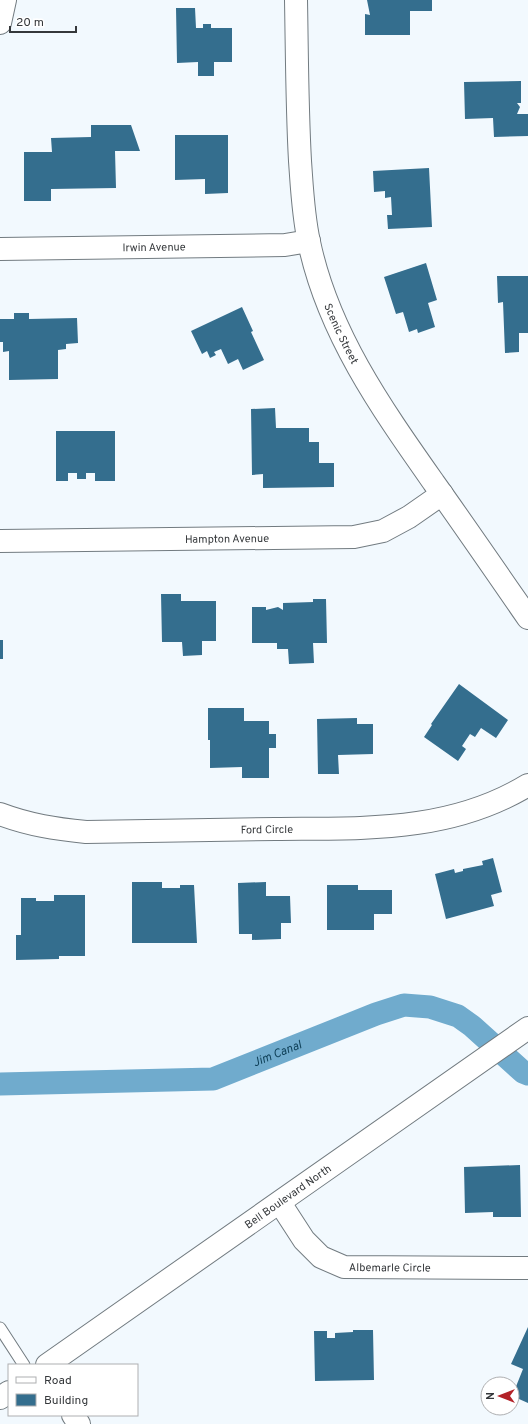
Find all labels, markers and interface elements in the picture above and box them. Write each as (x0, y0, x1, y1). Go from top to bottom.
scale bar (10, 8, 76, 34)
text: 20 m (16, 15, 44, 31)
street label: Irwin Avenue (122, 240, 186, 255)
street label: Scenic Street (320, 302, 361, 367)
street label: Hampton Avenue (185, 532, 269, 547)
street label: Ford Circle (241, 823, 293, 838)
water label: Jim Canal (251, 1037, 305, 1071)
street label: Bell Boulevard North (242, 1162, 334, 1232)
street label: Albemarle Circle (349, 1261, 431, 1275)
legend (8, 1364, 138, 1416)
text: Road (44, 1373, 72, 1389)
north arrow (480, 1376, 520, 1416)
text: N (484, 1392, 498, 1400)
text: Building (44, 1393, 88, 1409)

